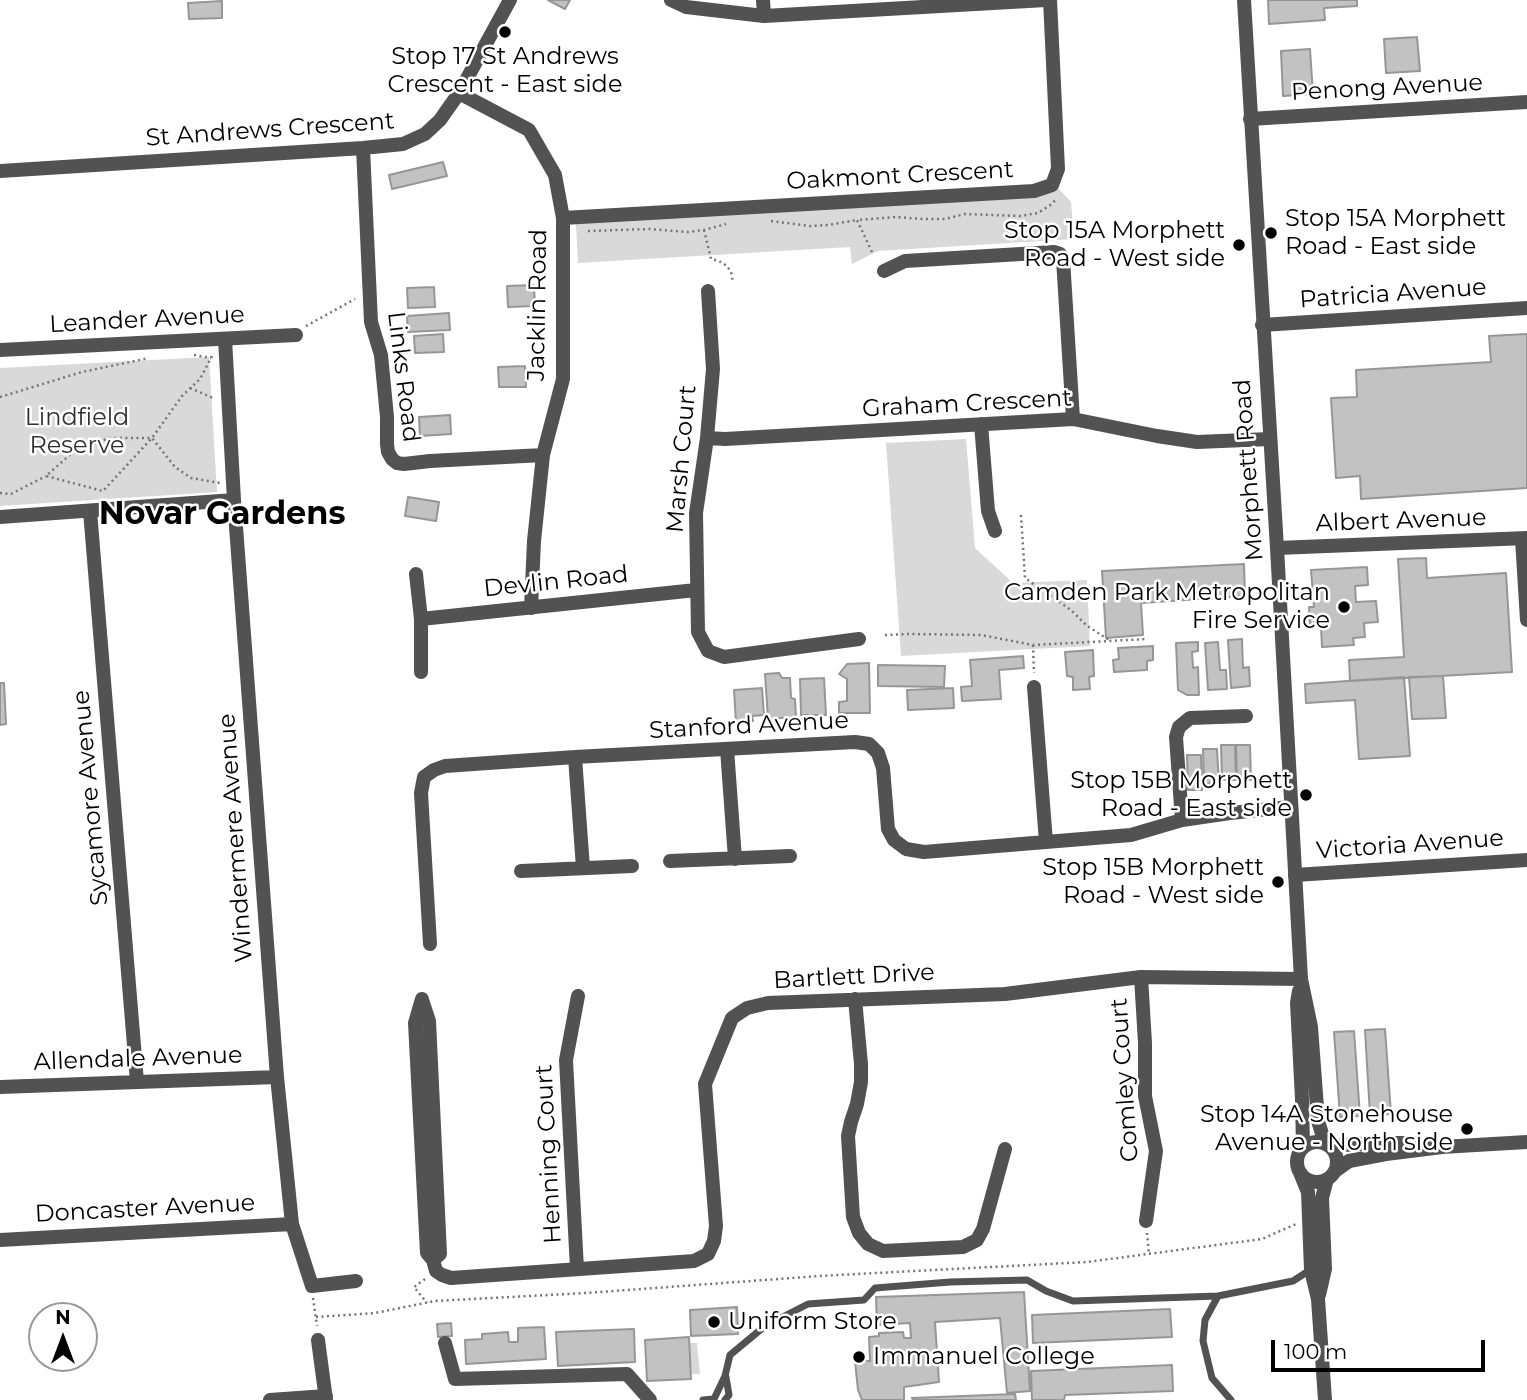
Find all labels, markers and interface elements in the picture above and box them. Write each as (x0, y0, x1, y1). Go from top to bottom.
marker: Stop 17 St Andrews Crescent - East side (497, 24, 513, 40)
place label: Stop 17 St Andrews Crescent - East side (388, 43, 622, 99)
street label: Penong Avenue (1290, 69, 1484, 107)
street label: St Andrews Crescent (145, 107, 395, 153)
street label: Oakmont Crescent (786, 156, 1014, 196)
place label: Stop 15A Morphett Road - East side (1285, 205, 1506, 261)
place label: Stop 15A Morphett Road - West side (1004, 217, 1225, 273)
marker: Stop 15A Morphett Road - East side (1263, 225, 1279, 241)
street label: Jacklin Road (522, 229, 554, 381)
marker: Stop 15A Morphett Road - West side (1231, 237, 1247, 253)
street label: Patricia Avenue (1298, 273, 1488, 315)
street label: Leander Avenue (49, 300, 245, 340)
street label: Links Road (381, 310, 425, 444)
street label: Morphett Road (1228, 378, 1270, 562)
street label: Marsh Court (661, 384, 703, 534)
street label: Graham Crescent (861, 384, 1073, 424)
park label: Lindfield Reserve (25, 404, 129, 460)
district label: Novar Gardens (99, 496, 345, 534)
street label: Albert Avenue (1315, 504, 1487, 538)
street label: Devlin Road (482, 560, 630, 604)
place label: Camden Park Metropolitan Fire Service (1004, 579, 1330, 635)
marker: Camden Park Metropolitan Fire Service (1336, 599, 1352, 615)
street label: Sycamore Avenue (67, 689, 115, 907)
street label: Stanford Avenue (648, 706, 850, 746)
street label: Windermere Avenue (213, 712, 259, 964)
place label: Stop 15B Morphett Road - East side (1070, 767, 1292, 823)
marker: Stop 15B Morphett Road - East side (1298, 787, 1314, 803)
street label: Victoria Avenue (1315, 824, 1505, 866)
place label: Stop 15B Morphett Road - West side (1042, 854, 1264, 910)
marker: Stop 15B Morphett Road - West side (1270, 874, 1286, 890)
street label: Bartlett Drive (773, 958, 935, 996)
street label: Comley Court (1105, 997, 1145, 1163)
street label: Allendale Avenue (33, 1041, 243, 1077)
street label: Henning Court (530, 1064, 568, 1244)
place label: Stop 14A Stonehouse Avenue - North side (1200, 1101, 1453, 1157)
marker: Stop 14A Stonehouse Avenue - North side (1459, 1121, 1475, 1137)
street label: Doncaster Avenue (34, 1189, 256, 1229)
north arrow (28, 1302, 98, 1372)
text: N (55, 1306, 71, 1329)
place label: Uniform Store (728, 1308, 897, 1336)
marker: Uniform Store (706, 1314, 722, 1330)
scale bar (1275, 1326, 1488, 1370)
text: 100 m (1284, 1339, 1347, 1364)
place label: Immanuel College (873, 1343, 1095, 1371)
marker: Immanuel College (851, 1349, 867, 1365)

